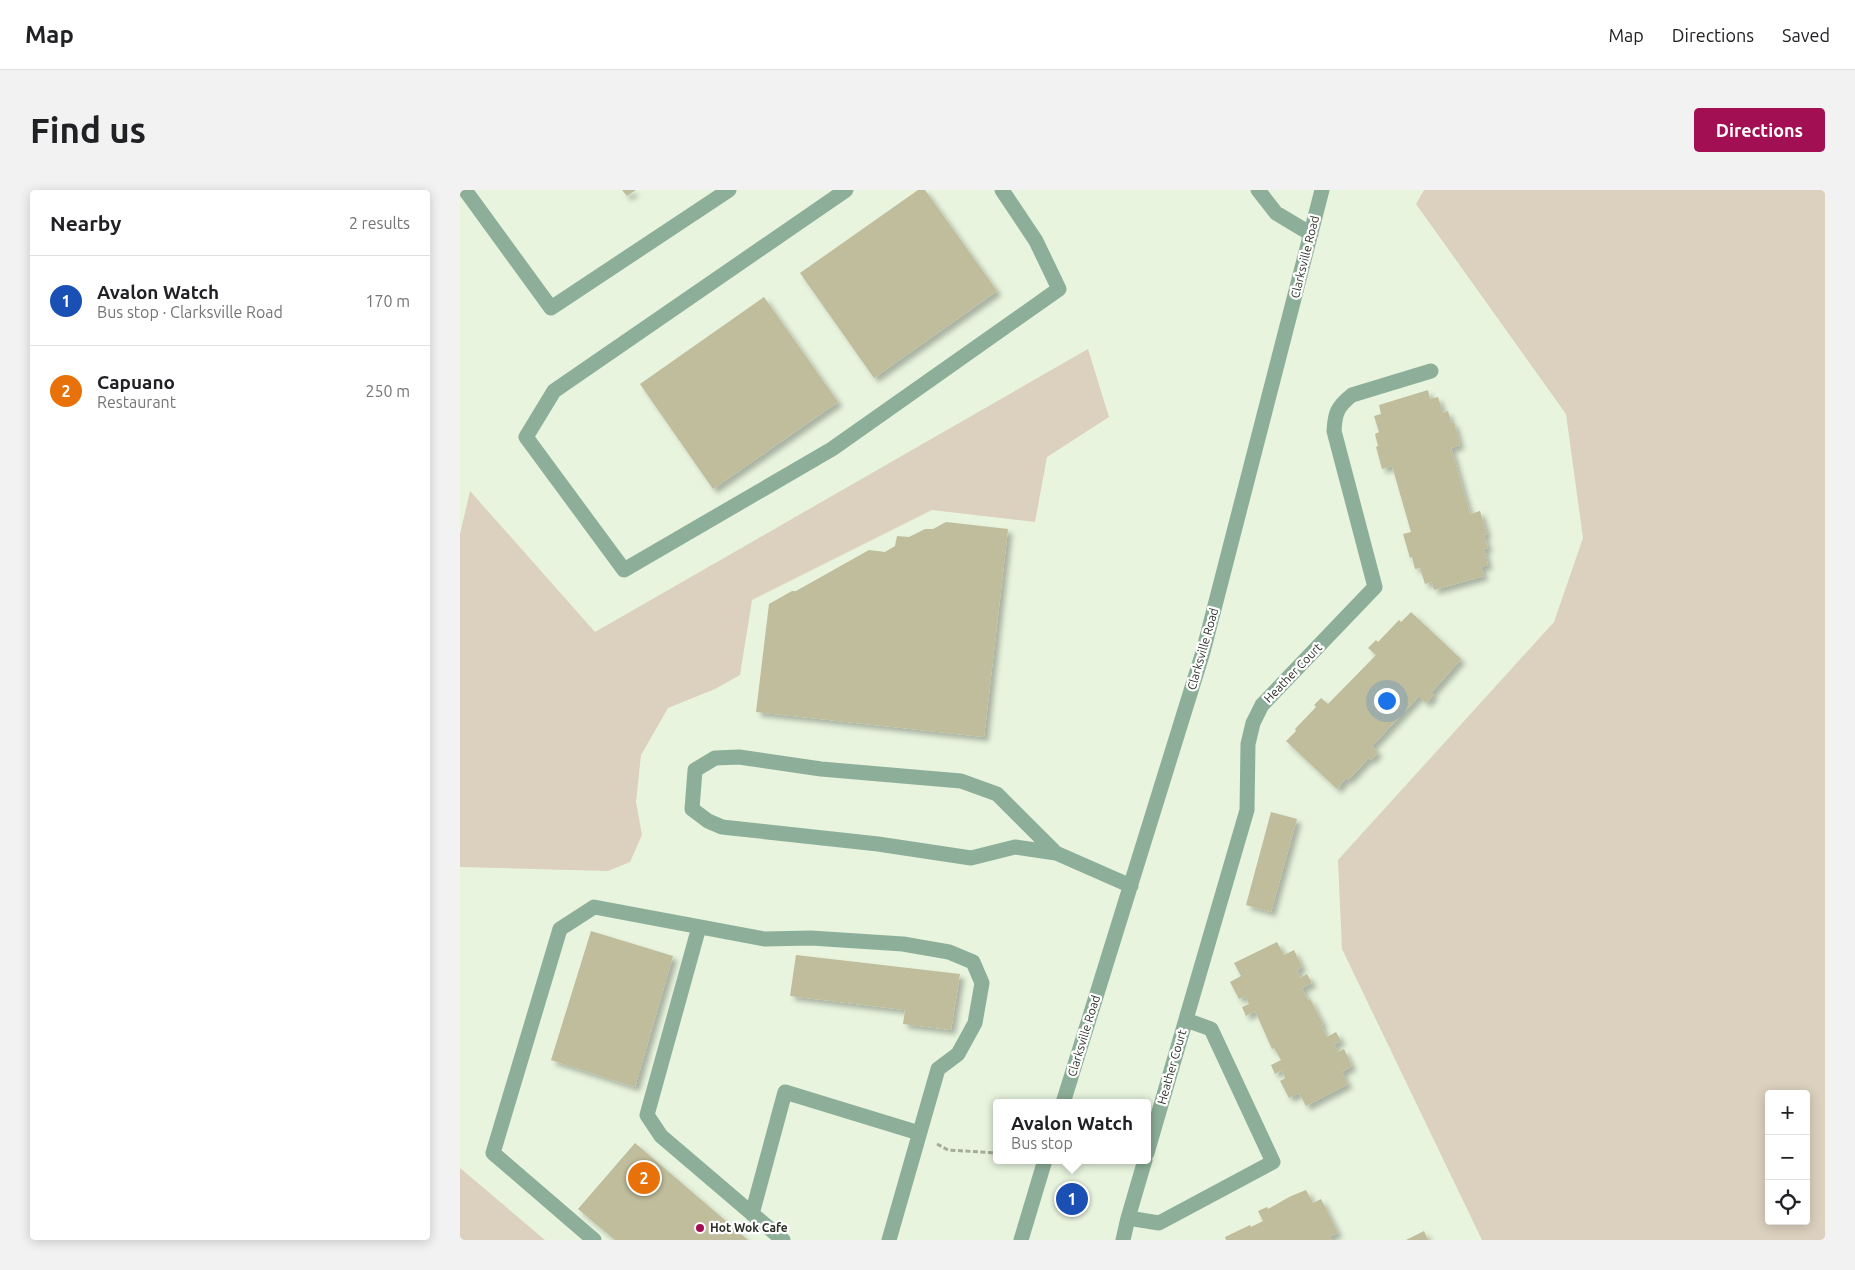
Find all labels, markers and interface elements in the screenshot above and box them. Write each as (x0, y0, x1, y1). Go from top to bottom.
text: Map (25, 21, 74, 48)
text: Map (1608, 25, 1644, 45)
text: Directions (1672, 25, 1754, 45)
text: Saved (1782, 25, 1830, 45)
button: Directions (1694, 108, 1825, 152)
text: Find us (30, 110, 146, 150)
text: Nearby (50, 211, 121, 235)
text: 2 results (349, 214, 410, 232)
street label: Clarksville Road (1288, 214, 1321, 299)
text: Avalon Watch (97, 281, 219, 303)
text: 1 (61, 292, 71, 310)
text: 170 m (365, 292, 410, 310)
text: Bus stop · Clarksville Road (97, 303, 283, 321)
text: Capuano (97, 371, 175, 393)
text: 2 (61, 382, 71, 400)
text: 250 m (365, 382, 410, 400)
text: Restaurant (97, 393, 176, 411)
street label: Clarksville Road (1185, 606, 1220, 691)
street label: Heather Court (1261, 640, 1324, 705)
your location (1374, 688, 1400, 714)
street label: Clarksville Road (1065, 993, 1102, 1078)
street label: Heather Court (1155, 1028, 1188, 1106)
map controls (1765, 1090, 1810, 1225)
button: + (1765, 1090, 1810, 1135)
popup (993, 1099, 1151, 1164)
text: Avalon Watch (1011, 1112, 1133, 1134)
text: Bus stop (1011, 1134, 1073, 1152)
button: − (1765, 1135, 1810, 1180)
pin: 2 (628, 1159, 660, 1197)
pin: 1 (1056, 1180, 1088, 1218)
button: locate (1765, 1180, 1810, 1225)
place label: Hot Wok Cafe (710, 1221, 788, 1234)
marker: Hot Wok Cafe (694, 1222, 706, 1234)

